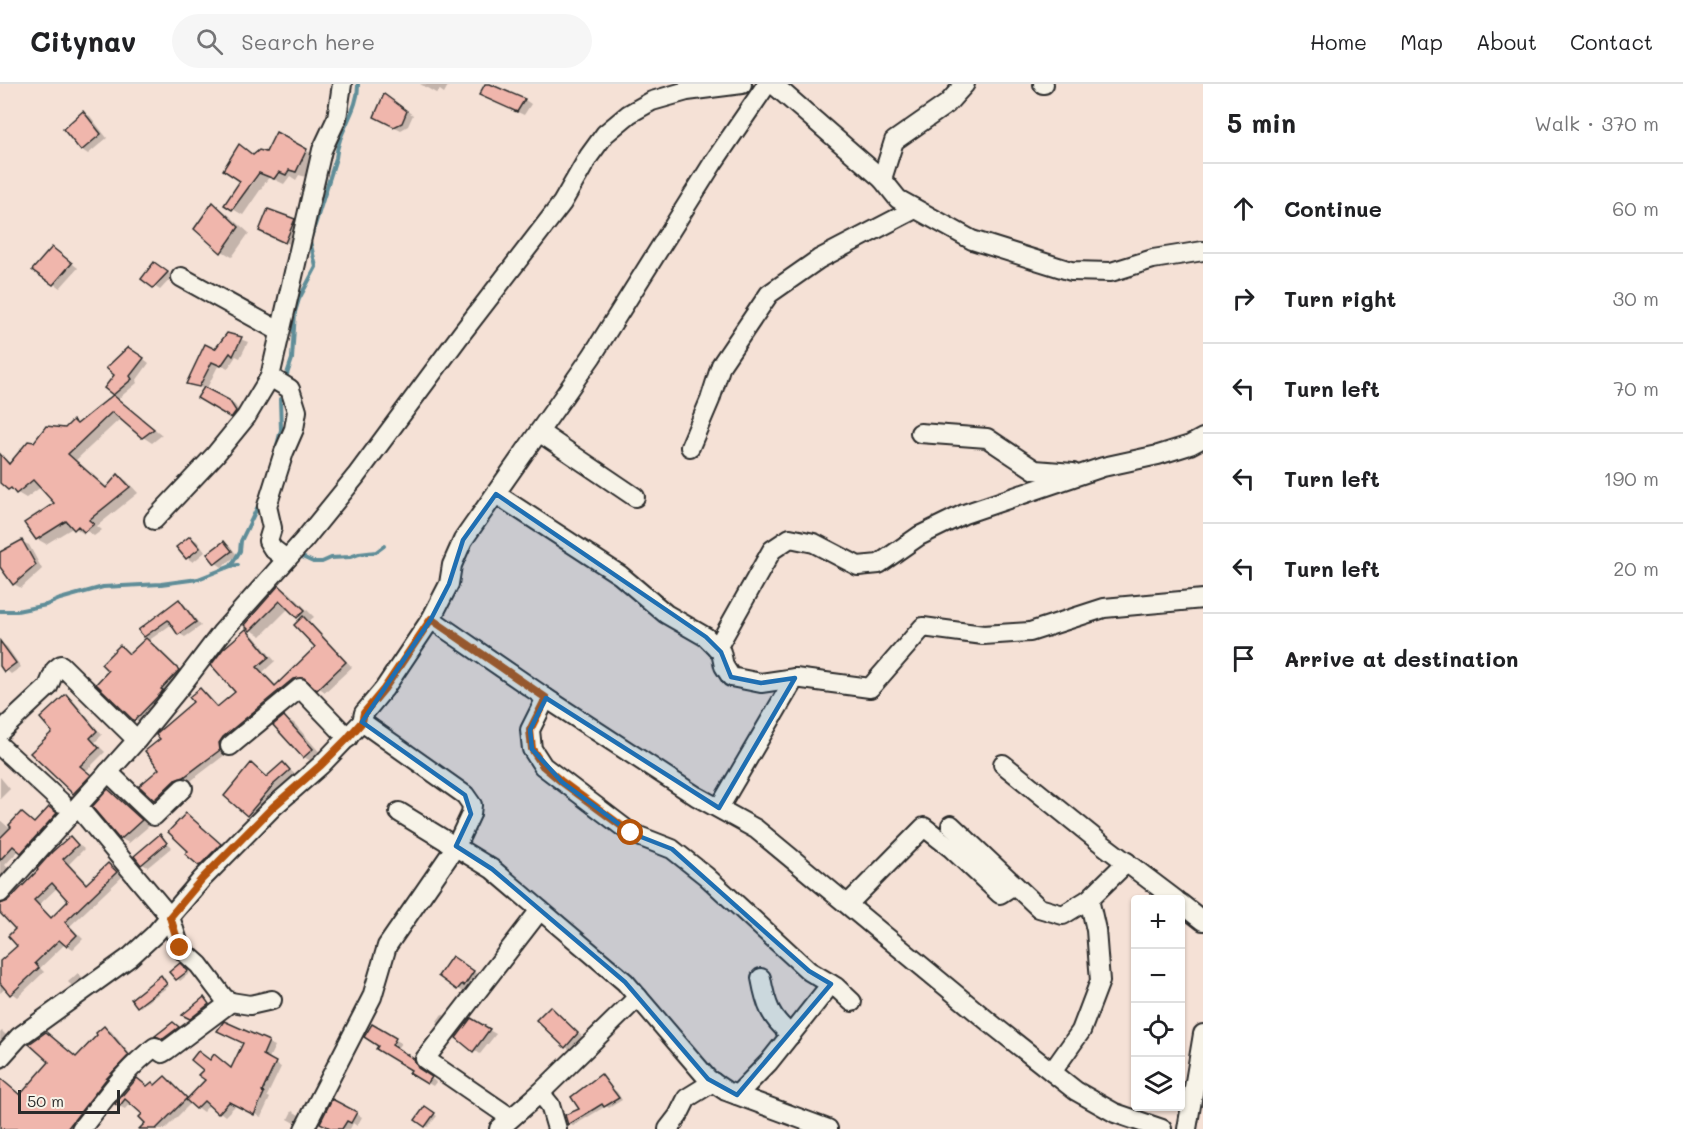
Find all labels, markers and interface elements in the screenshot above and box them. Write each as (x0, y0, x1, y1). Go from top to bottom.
search box (172, 14, 592, 68)
text: Citynav (30, 23, 136, 59)
icon: search (193, 25, 226, 58)
text: Search here (241, 27, 375, 56)
text: Home (1310, 28, 1367, 55)
text: Map (1400, 28, 1443, 55)
text: About (1476, 28, 1537, 55)
text: Contact (1570, 28, 1653, 55)
text: 5 min (1227, 106, 1296, 140)
text: Walk · 370 m (1534, 110, 1659, 136)
icon: ahead (1227, 192, 1260, 225)
text: Continue (1284, 194, 1382, 223)
text: 60 m (1612, 195, 1659, 221)
icon: right (1227, 282, 1260, 315)
text: Turn right (1284, 284, 1396, 313)
text: 30 m (1613, 285, 1659, 311)
icon: left (1227, 372, 1260, 405)
text: Turn left (1284, 374, 1380, 403)
text: 70 m (1613, 375, 1659, 401)
icon: left (1227, 462, 1260, 495)
text: Turn left (1284, 464, 1380, 493)
text: 190 m (1604, 465, 1659, 491)
icon: left (1227, 552, 1260, 585)
text: Turn left (1284, 554, 1380, 583)
text: 20 m (1613, 555, 1659, 581)
icon: arrive (1227, 642, 1260, 675)
text: Arrive at destination (1284, 644, 1519, 673)
route start (617, 819, 643, 845)
map controls (1131, 895, 1185, 1111)
button: + (1131, 895, 1185, 949)
route end (166, 934, 192, 960)
button: − (1131, 949, 1185, 1003)
button: locate (1131, 1003, 1185, 1057)
button: layers (1131, 1057, 1185, 1111)
scale bar (18, 1087, 120, 1114)
text: 50 m (27, 1090, 64, 1111)

